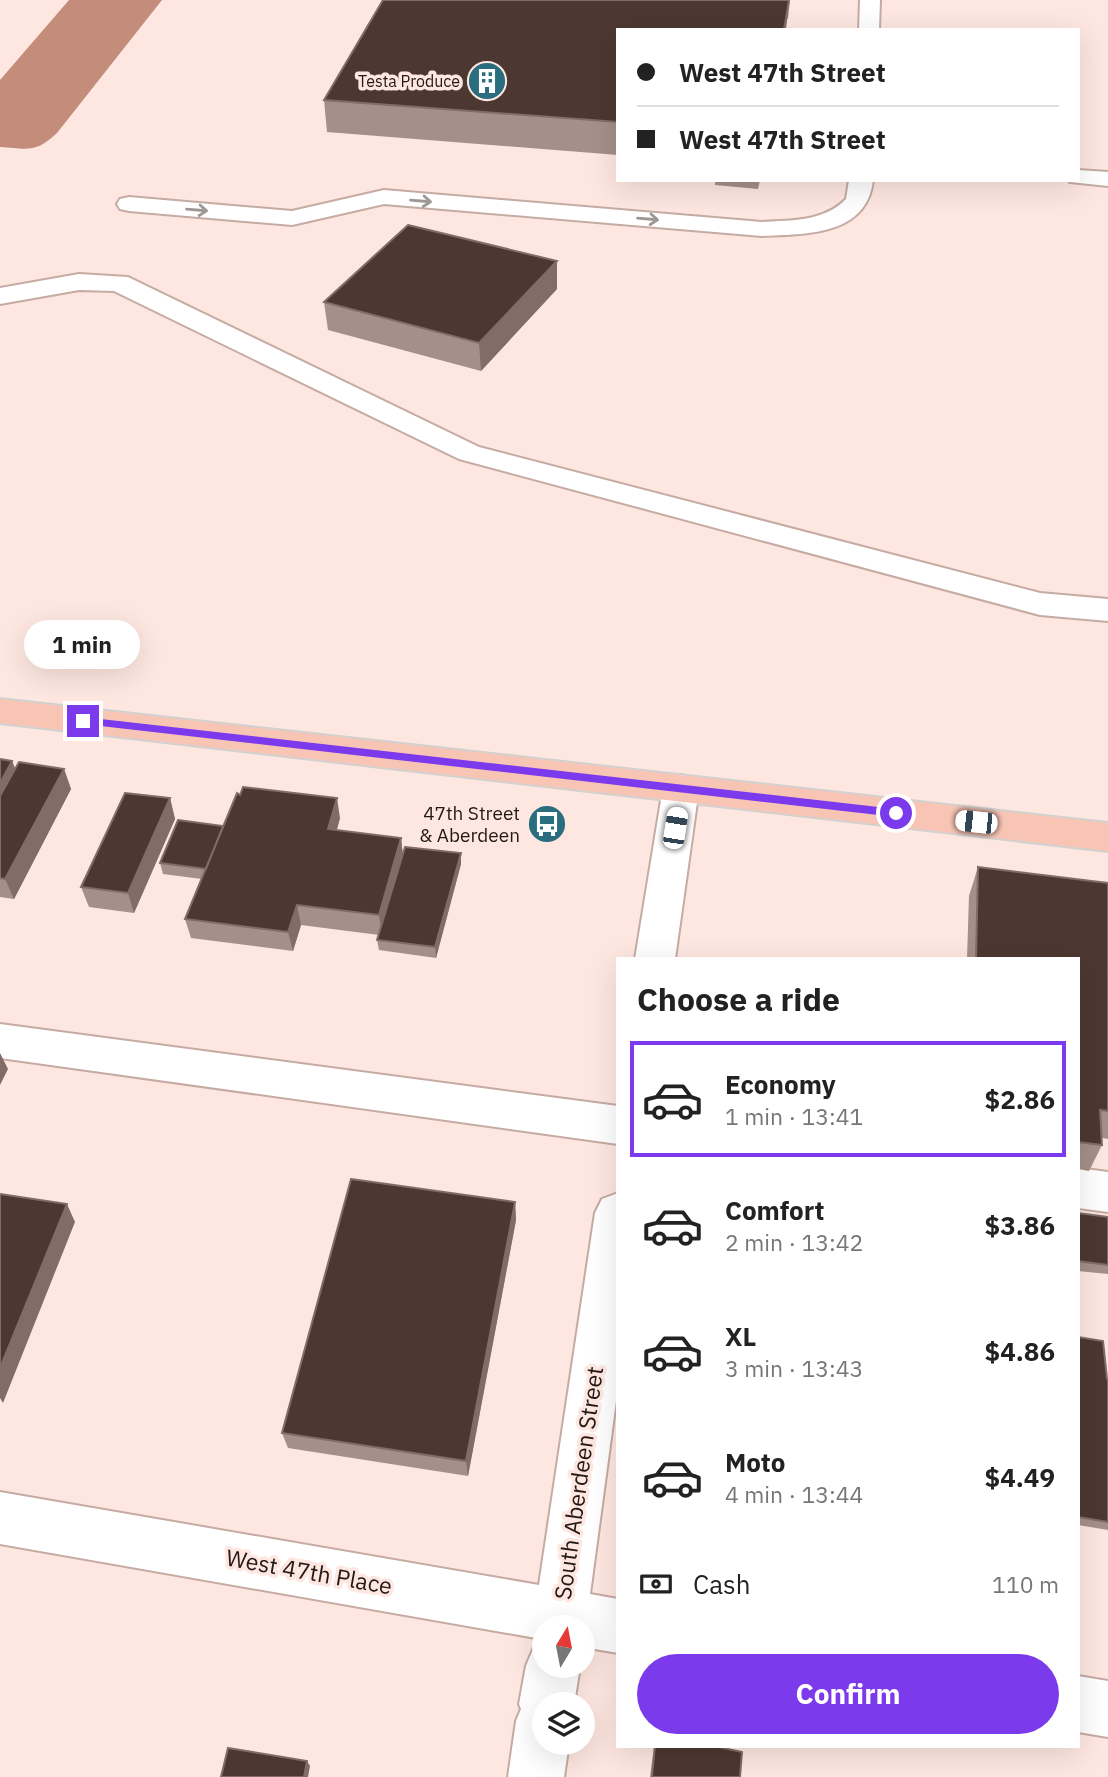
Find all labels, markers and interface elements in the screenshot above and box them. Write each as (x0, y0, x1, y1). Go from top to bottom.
text: West 47th Street (679, 55, 886, 89)
building icon: Testa Produce (466, 60, 508, 102)
place label: Testa Produce (358, 71, 460, 91)
text: West 47th Street (679, 122, 886, 156)
one-way arrow (410, 195, 432, 208)
one-way arrow (185, 204, 208, 217)
one-way arrow (636, 213, 659, 226)
callout: 1 min (25, 620, 141, 668)
text: 1 min (52, 629, 112, 659)
route end (67, 705, 99, 737)
route start (880, 797, 912, 829)
place label: 47th Street & Aberdeen (419, 801, 520, 847)
bus stop icon: 47th Street & Aberdeen (526, 803, 568, 845)
car (662, 806, 689, 850)
car (955, 809, 998, 835)
text: Choose a ride (637, 978, 840, 1020)
text: Economy (725, 1067, 836, 1101)
icon: car (641, 1068, 704, 1131)
text: $2.86 (985, 1082, 1055, 1116)
text: 1 min · 13:41 (725, 1101, 863, 1131)
text: Comfort (725, 1193, 824, 1227)
icon: car (641, 1194, 704, 1257)
text: $3.86 (985, 1208, 1055, 1242)
text: 2 min · 13:42 (725, 1227, 863, 1257)
text: XL (725, 1319, 756, 1353)
icon: car (641, 1320, 704, 1383)
text: $4.86 (985, 1334, 1055, 1368)
text: 3 min · 13:43 (725, 1353, 863, 1383)
street label: South Aberdeen Street (547, 1364, 609, 1601)
text: Moto (725, 1445, 785, 1479)
icon: car (641, 1446, 704, 1509)
text: $4.49 (985, 1460, 1055, 1494)
text: 4 min · 13:44 (725, 1479, 863, 1509)
street label: West 47th Place (224, 1542, 395, 1600)
icon: cash (637, 1565, 675, 1603)
text: Cash (693, 1567, 750, 1601)
text: 110 m (992, 1569, 1059, 1599)
north arrow (532, 1615, 595, 1678)
map controls (532, 1615, 595, 1755)
button: Confirm (637, 1654, 1059, 1734)
button: layers (532, 1692, 595, 1755)

